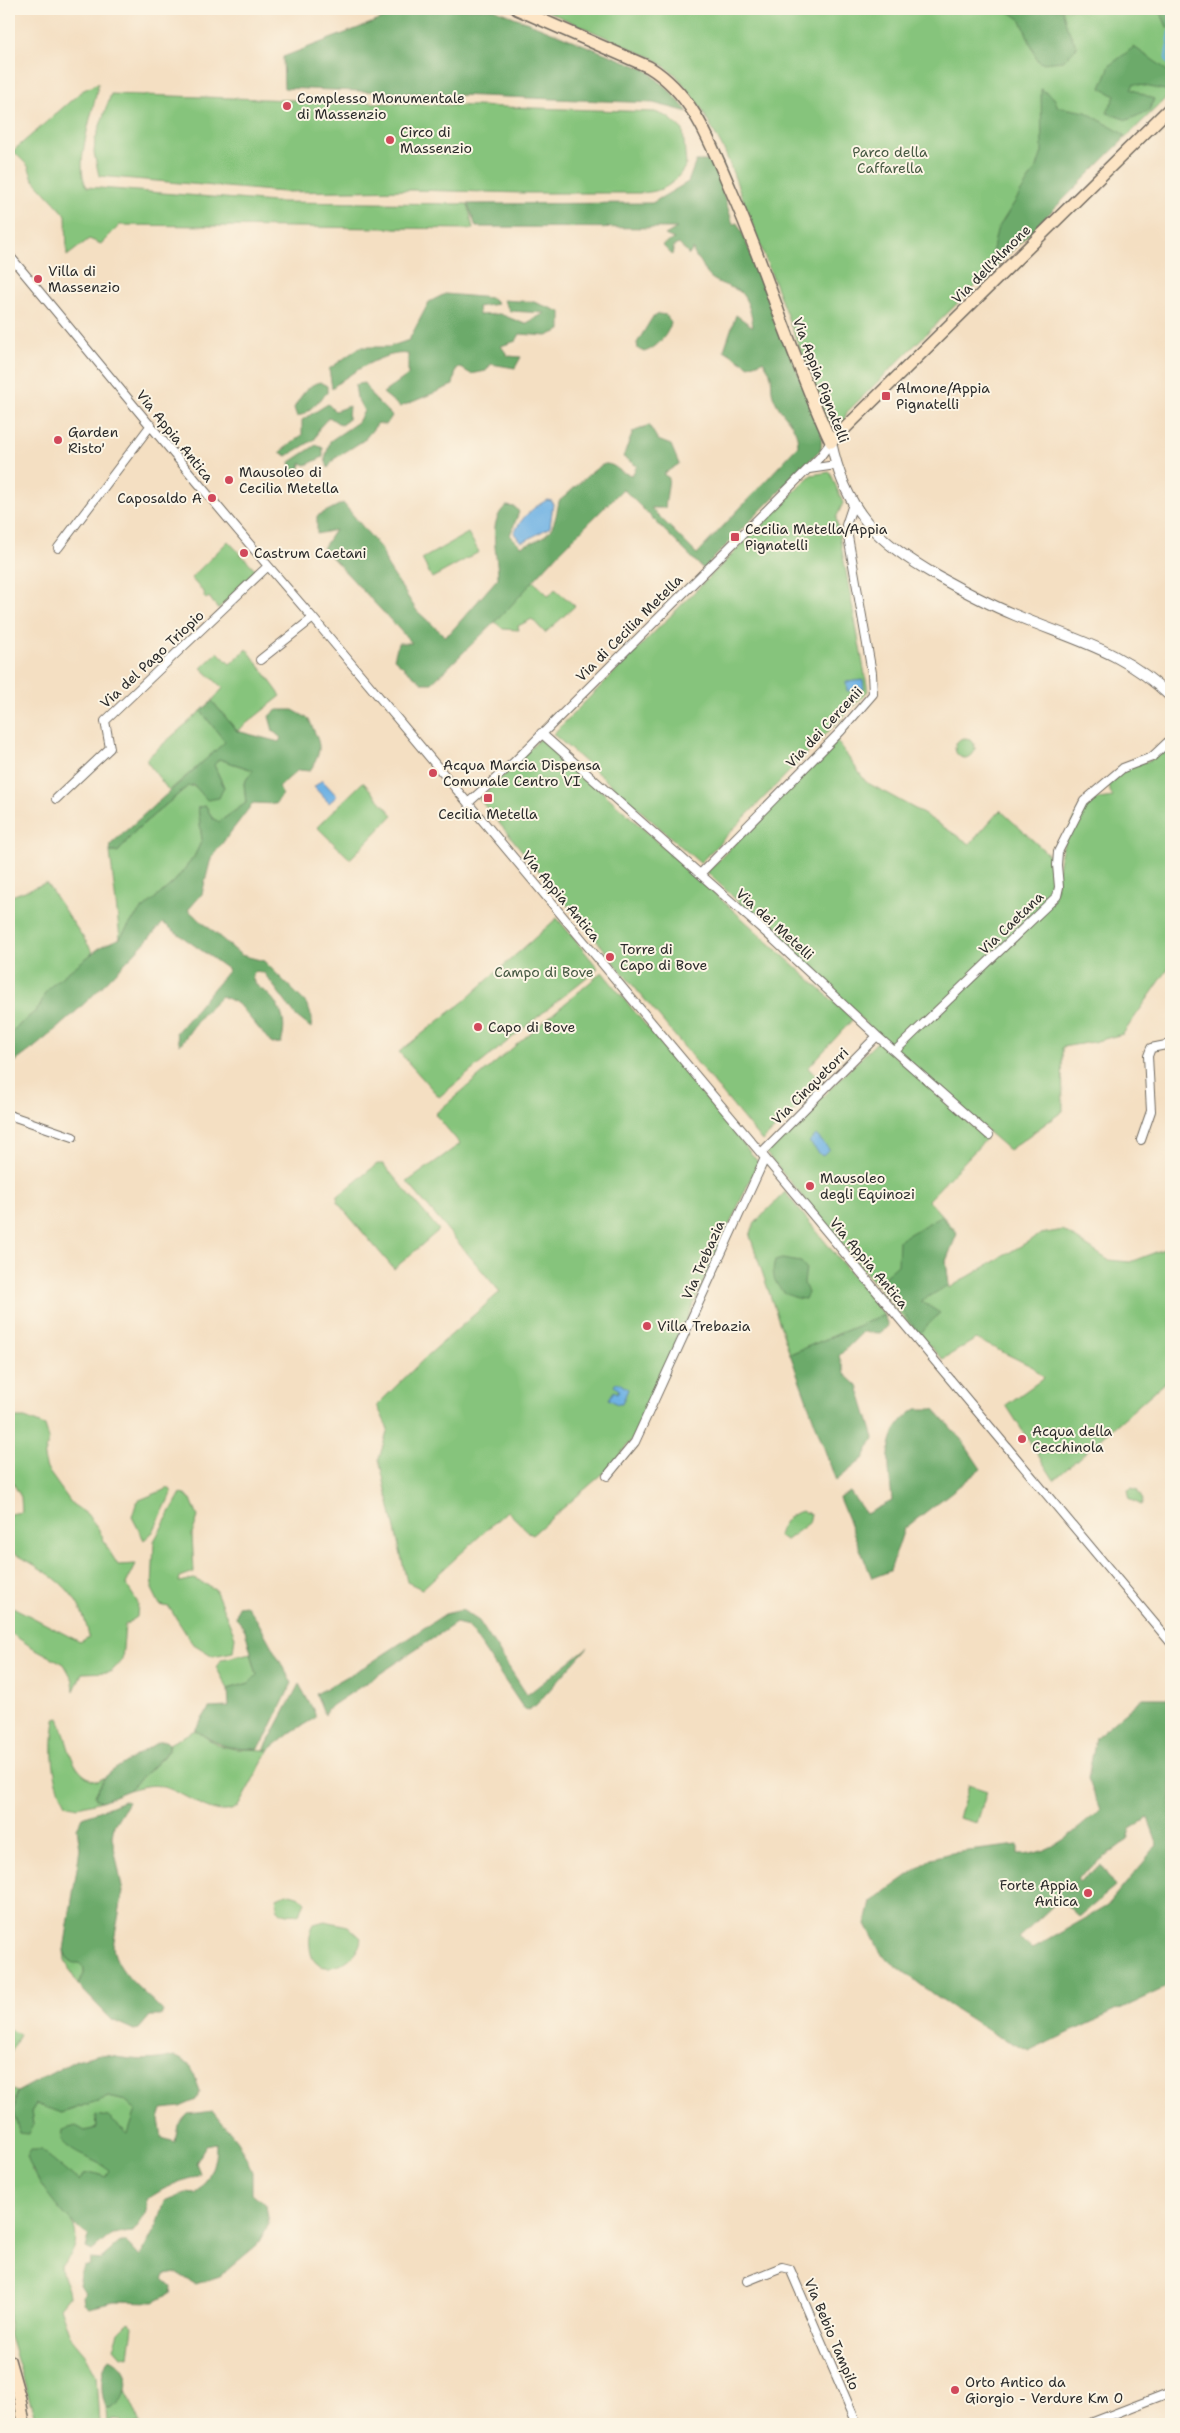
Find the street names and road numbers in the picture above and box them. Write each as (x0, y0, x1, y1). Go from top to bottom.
street label: Via dell'Almone (948, 221, 1034, 307)
street label: Via Appia Pignatelli (789, 315, 853, 445)
street label: Via Appia Antica (132, 386, 218, 486)
street label: Via di Cecilia Metella (572, 571, 686, 685)
street label: Via del Pago Triopio (96, 606, 208, 712)
street label: Via dei Cercenii (782, 683, 866, 771)
street label: Via Appia Antica (518, 847, 605, 945)
street label: Via dei Metelli (732, 884, 818, 964)
street label: Via Caetana (975, 887, 1047, 958)
street label: Via Cinquetorri (768, 1044, 852, 1128)
street label: Via Appia Antica (826, 1214, 913, 1312)
street label: Via Trebazia (677, 1217, 729, 1302)
street label: Via Bebio Tampilo (800, 2275, 864, 2393)

